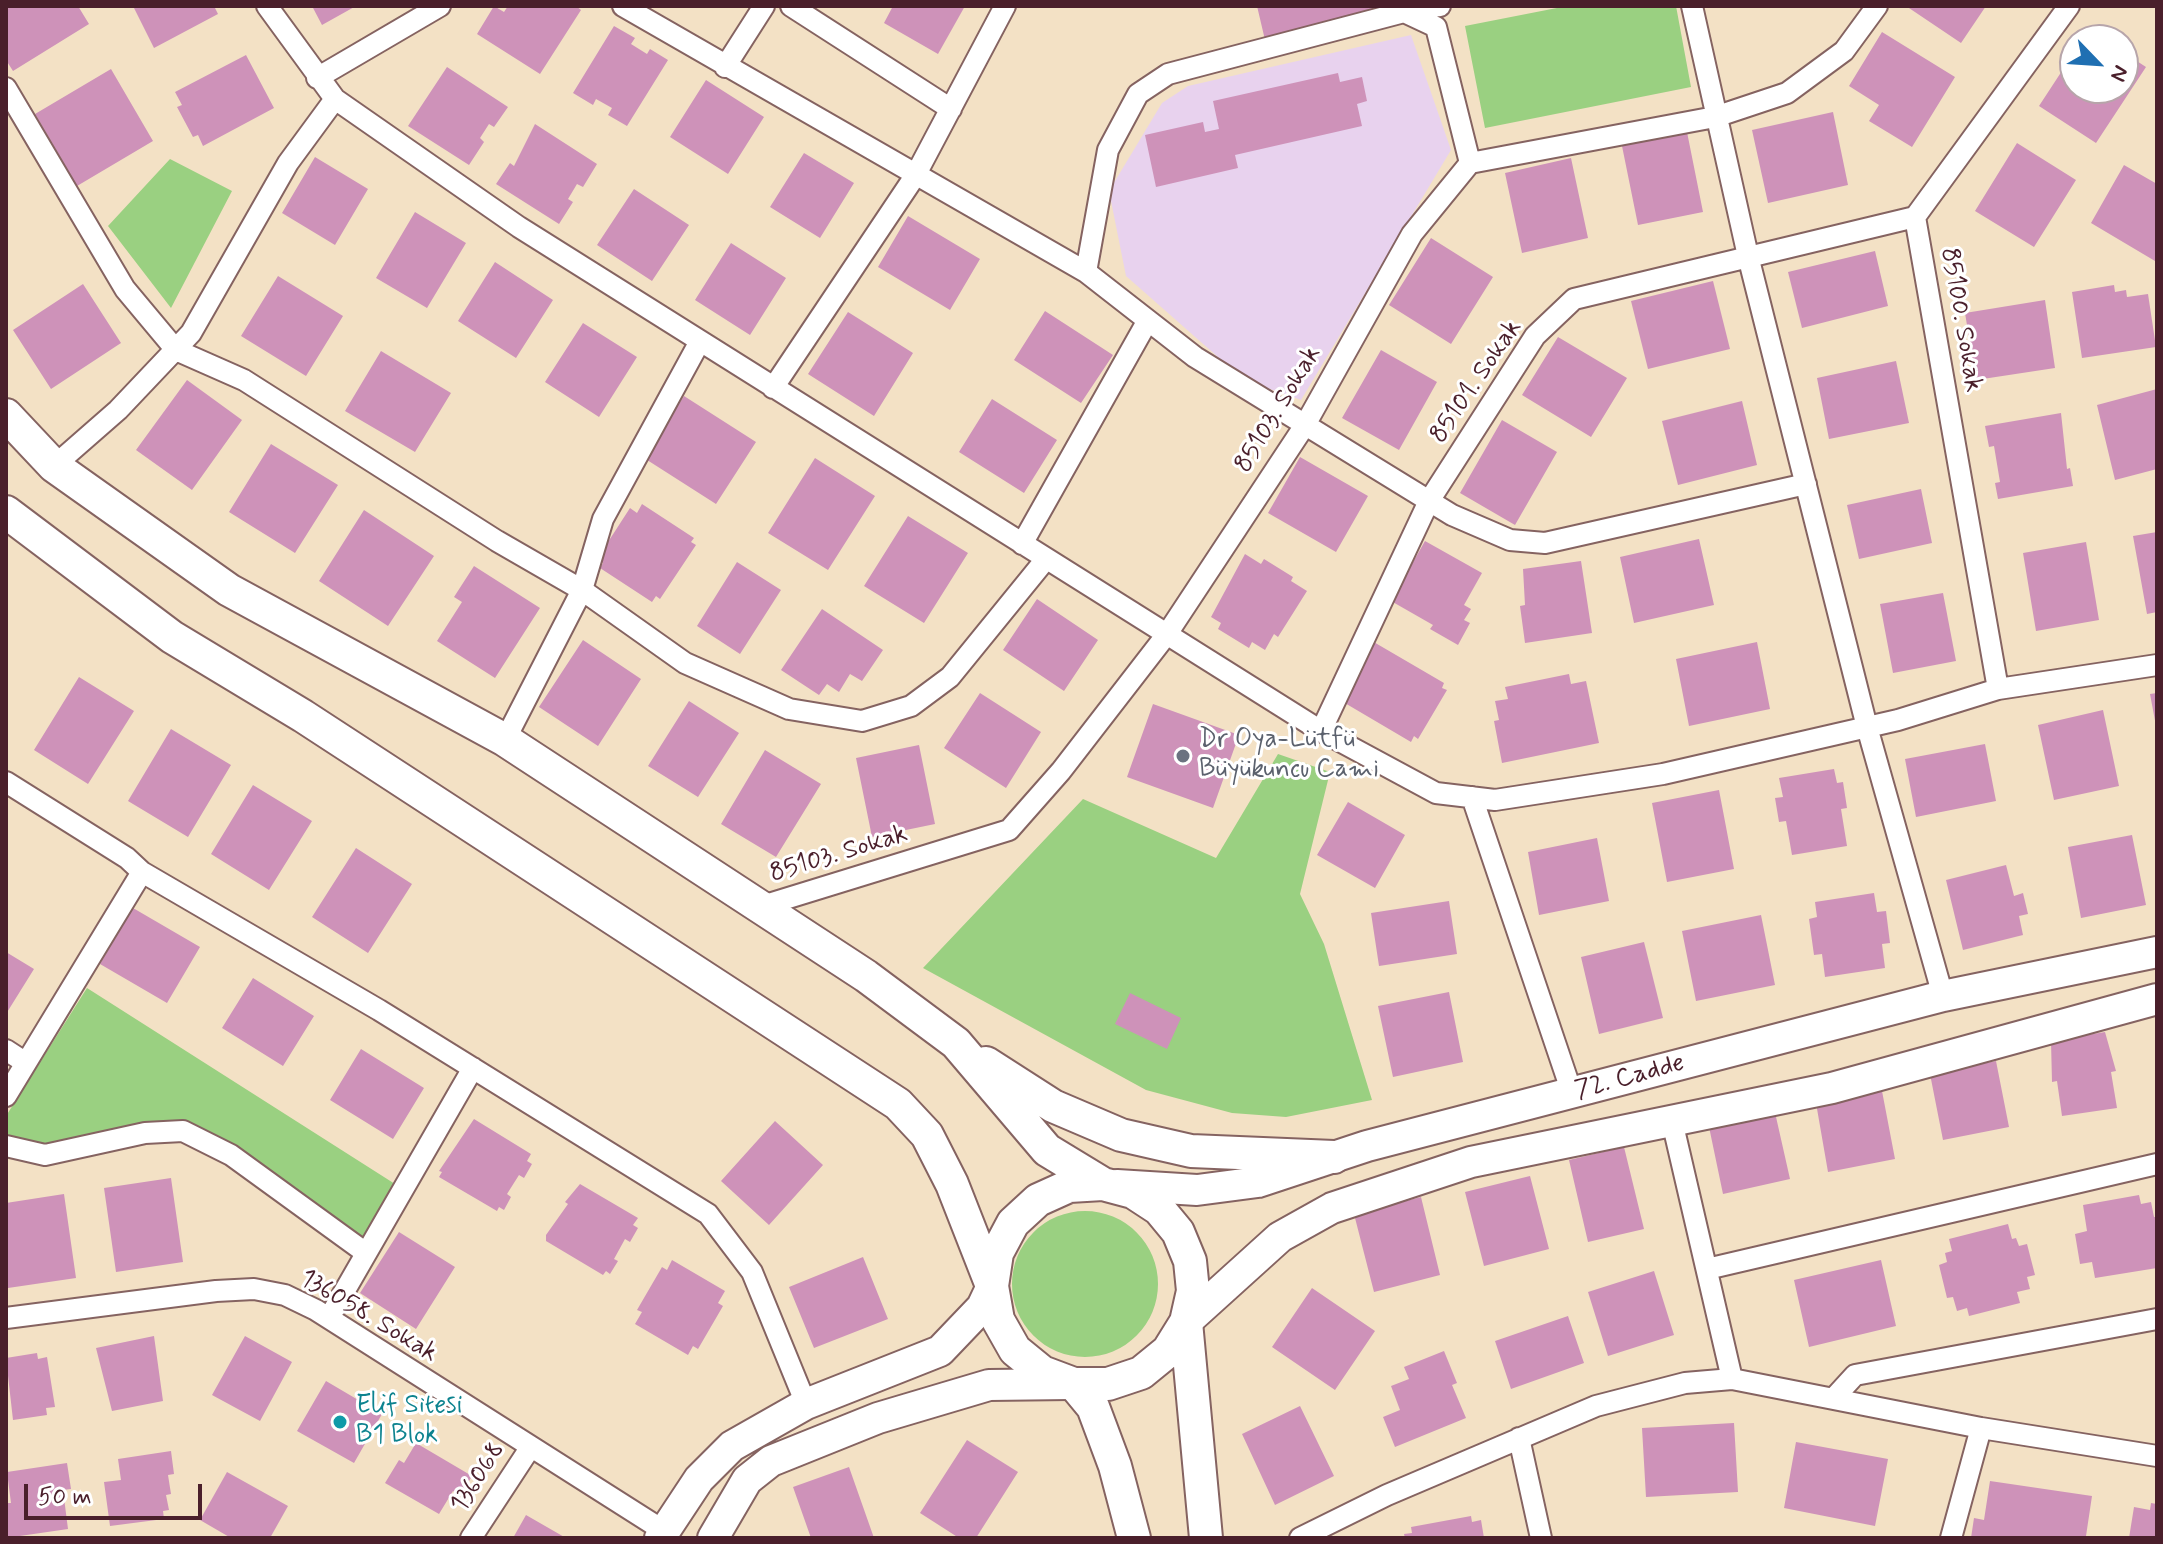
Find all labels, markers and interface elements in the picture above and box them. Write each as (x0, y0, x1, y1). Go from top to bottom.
north arrow (2059, 24, 2139, 104)
text: N (2103, 61, 2135, 86)
street label: 85100. Sokak (1932, 245, 1988, 395)
street label: 85101. Sokak (1424, 314, 1530, 450)
street label: 85103. Sokak (1229, 341, 1329, 479)
place label: Dr Oya-Lütfü Büyükuncu Cami (1199, 725, 1379, 786)
marker: Dr Oya-Lütfü Büyükuncu Cami (1174, 747, 1192, 765)
street label: 85103. Sokak (766, 819, 912, 891)
street label: 72. Cadde (1572, 1048, 1688, 1108)
street label: 136058. Sokak (293, 1264, 443, 1370)
place label: Elif Sitesi B1 Blok (356, 1391, 463, 1452)
marker: Elif Sitesi B1 Blok (331, 1413, 349, 1431)
street label: 136068 (445, 1437, 513, 1519)
scale bar (28, 1468, 206, 1518)
text: 50 m (38, 1482, 92, 1513)

